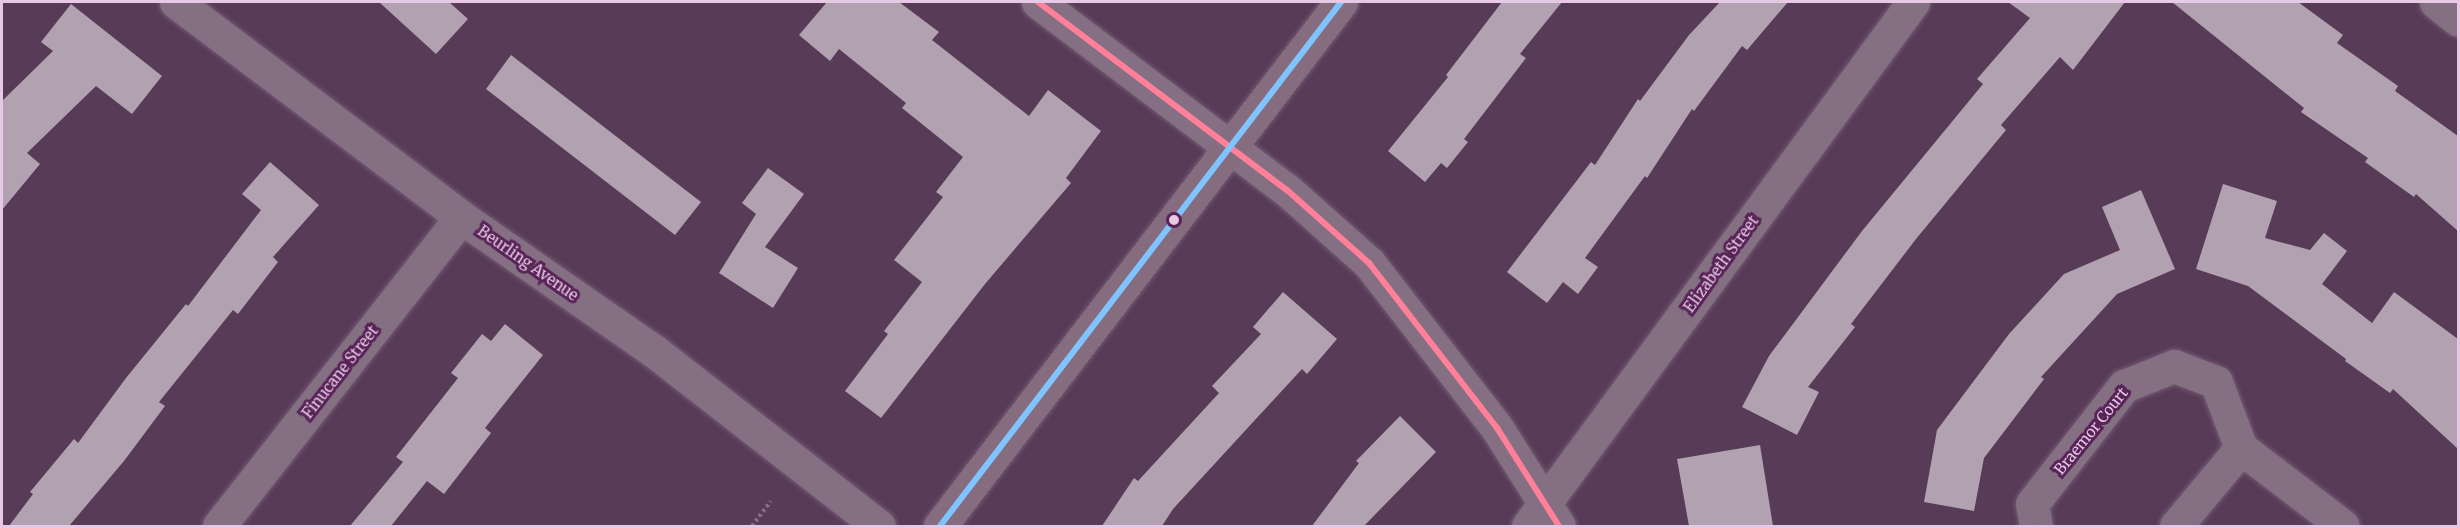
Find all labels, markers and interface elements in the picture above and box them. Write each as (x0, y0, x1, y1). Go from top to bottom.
street label: Elizabeth Street (1680, 212, 1762, 316)
unlabelled marker (1168, 214, 1180, 226)
street label: Beurling Avenue (474, 222, 582, 304)
street label: Finucane Street (298, 322, 382, 422)
street label: Braemor Court (2050, 384, 2132, 478)

